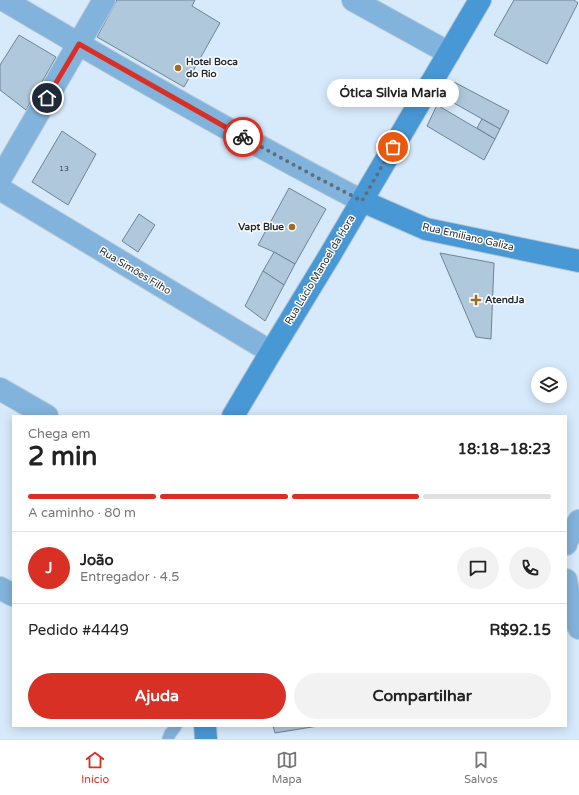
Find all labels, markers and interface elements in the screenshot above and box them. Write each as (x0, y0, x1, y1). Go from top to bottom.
place label: Hotel Boca do Rio (186, 56, 238, 80)
marker: Hotel Boca do Rio (173, 63, 183, 73)
callout: Ótica Silvia Maria (327, 79, 459, 107)
pin (30, 81, 64, 115)
text: Ótica Silvia Maria (340, 85, 446, 101)
icon: home (36, 87, 58, 109)
courier (223, 117, 263, 157)
icon: bike (232, 126, 254, 148)
pin (376, 130, 410, 164)
icon: bag (382, 136, 404, 158)
house number: 13 (59, 164, 69, 173)
street label: Rua Lúcio Manoel da Hora (283, 213, 357, 327)
place label: Vapt Blue (238, 221, 284, 233)
street label: Rua Emiliano Galiza (421, 221, 515, 253)
marker: Vapt Blue (287, 222, 297, 232)
street label: Rua Simões Filho (97, 245, 173, 297)
marker: AtendJa (470, 294, 482, 306)
place label: AtendJa (485, 294, 525, 306)
map controls (531, 367, 567, 403)
button: layers (531, 367, 567, 403)
text: Chega em (28, 426, 91, 442)
text: 18:18–18:23 (458, 440, 551, 458)
text: 2 min (28, 441, 97, 472)
text: A caminho · 80 m (28, 505, 136, 521)
button: chat (457, 547, 499, 589)
button: phone (509, 547, 551, 589)
text: João (80, 551, 114, 569)
text: J (46, 559, 53, 577)
text: Entregador · 4.5 (80, 569, 180, 585)
text: Pedido #4449 (28, 621, 129, 639)
text: R$92.15 (489, 621, 551, 639)
button: Ajuda (28, 673, 286, 719)
button: Compartilhar (294, 673, 551, 719)
tab: Início (81, 749, 109, 786)
tab: Mapa (272, 749, 302, 786)
tab: Salvos (464, 749, 498, 786)

